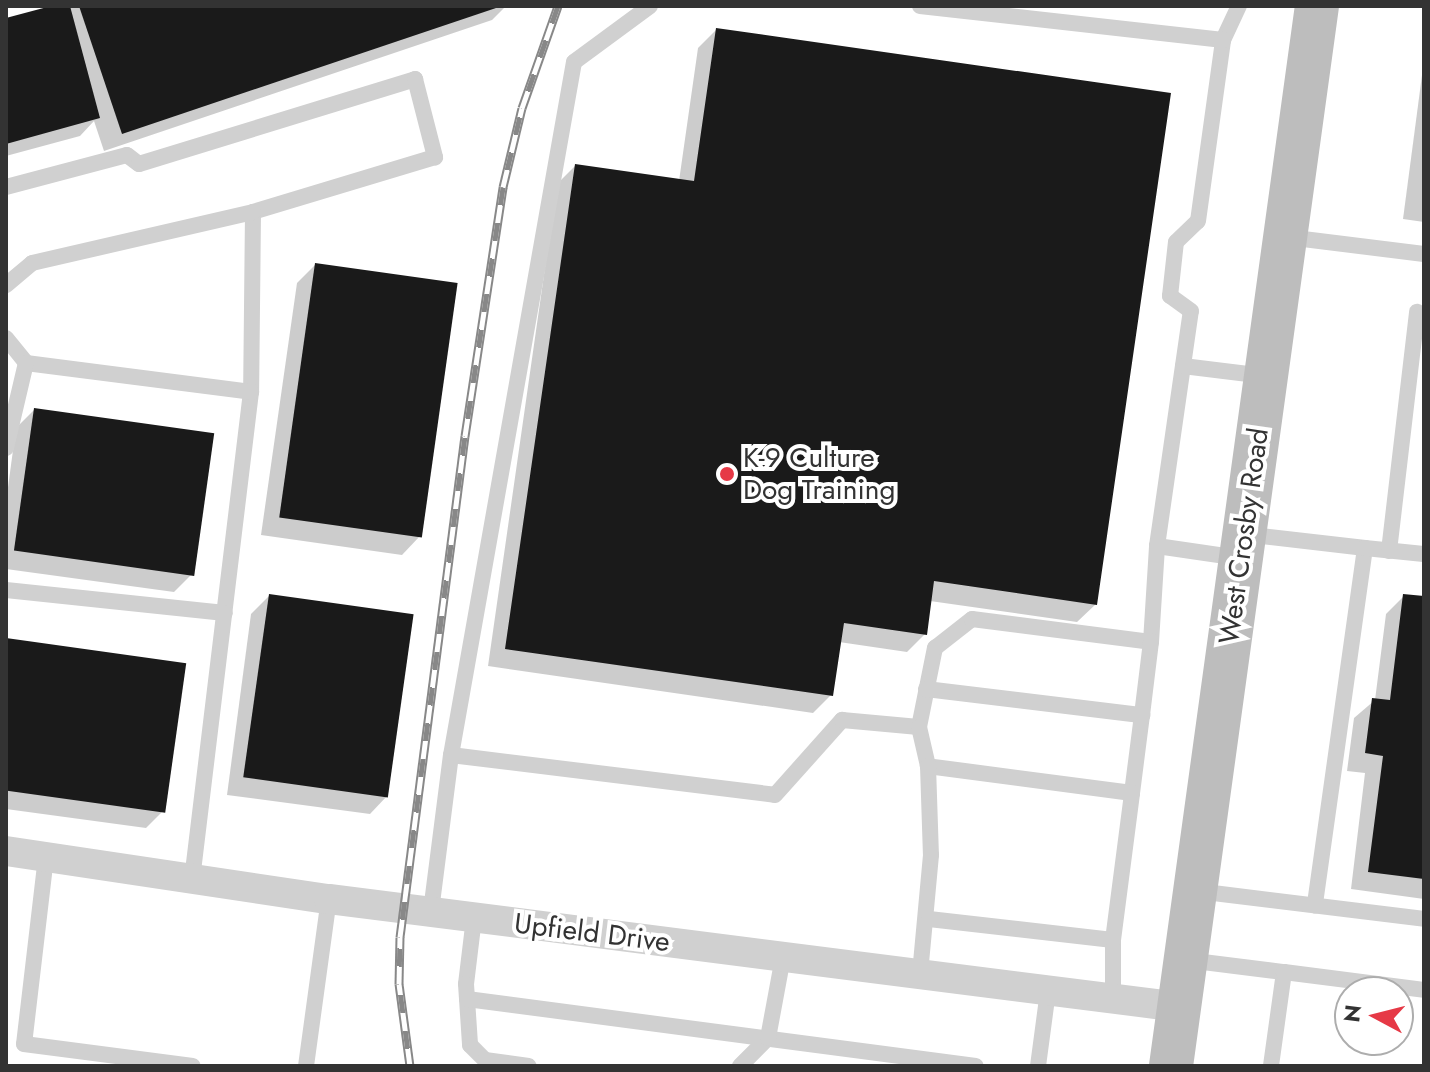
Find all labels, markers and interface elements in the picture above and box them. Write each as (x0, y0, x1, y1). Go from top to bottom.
street label: West Crosby Road (1212, 426, 1276, 646)
place label: K-9 Culture Dog Training (743, 441, 895, 507)
marker: K-9 Culture Dog Training (718, 465, 736, 483)
street label: Upfield Drive (512, 907, 672, 959)
north arrow (1334, 976, 1414, 1056)
text: N (1335, 1003, 1369, 1024)

